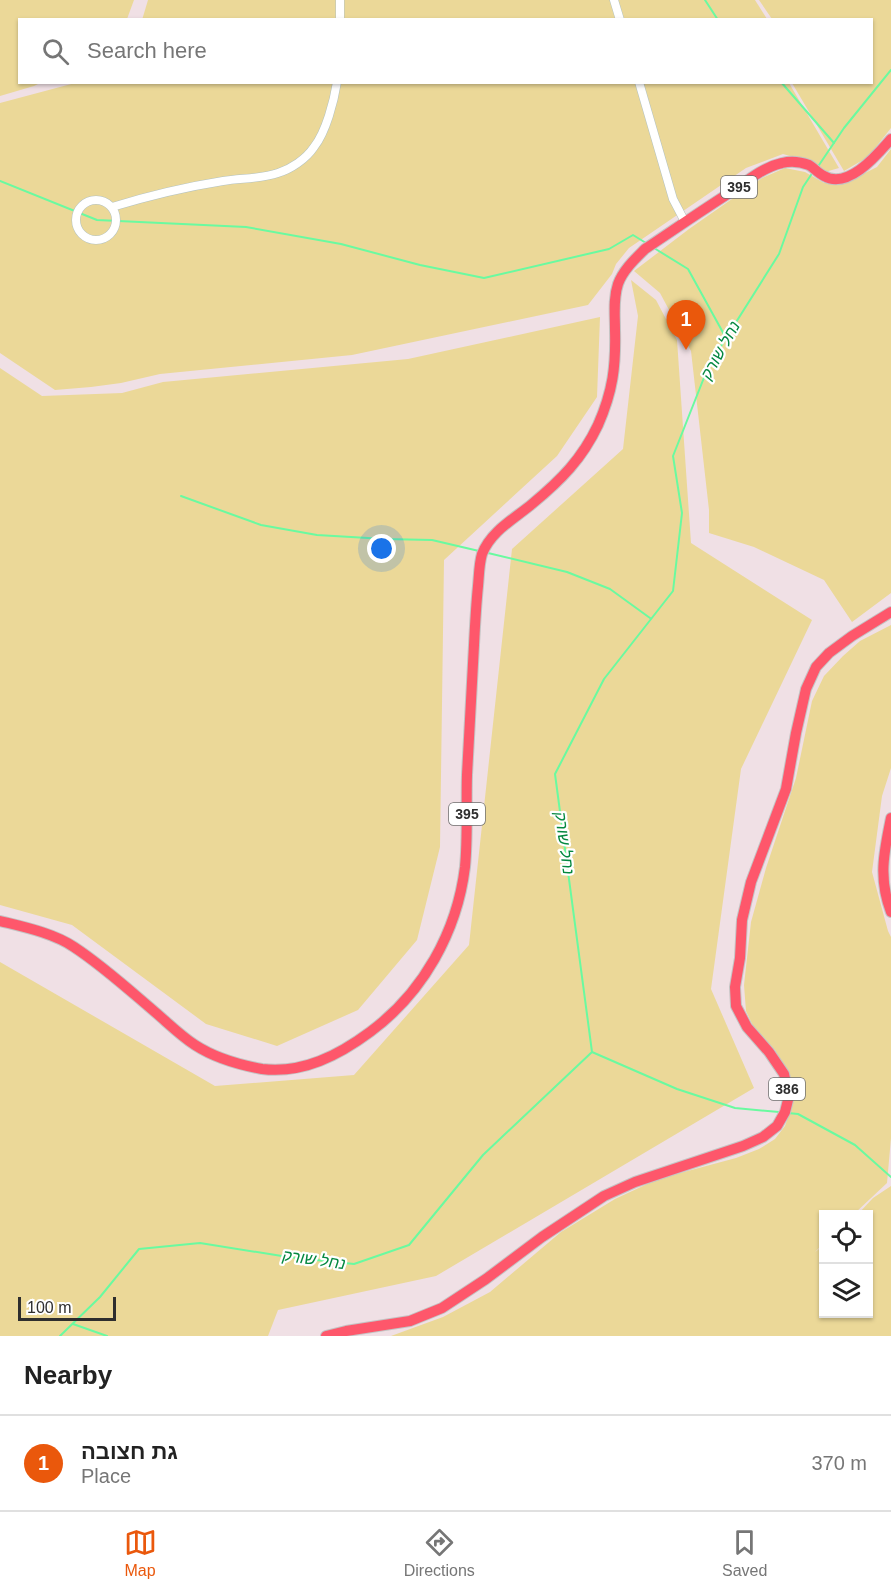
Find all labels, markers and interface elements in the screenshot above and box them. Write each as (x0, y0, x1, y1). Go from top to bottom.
search box (18, 18, 873, 84)
icon: search (39, 35, 72, 68)
text: Search here (87, 38, 207, 63)
road number: 395 (721, 176, 757, 198)
pin: 1 (666, 300, 706, 350)
water label: נחל שורק (697, 318, 743, 383)
your location (367, 534, 396, 563)
road number: 395 (449, 803, 485, 825)
water label: נחל שורק (552, 809, 577, 876)
road number: 386 (769, 1078, 805, 1100)
map controls (819, 1210, 873, 1318)
button: locate (819, 1210, 873, 1264)
water label: נחל שורק (280, 1247, 347, 1272)
button: layers (819, 1264, 873, 1318)
scale bar (18, 1294, 116, 1322)
text: 100 m (27, 1299, 71, 1316)
text: Nearby (24, 1360, 112, 1390)
text: גת חצובה (81, 1439, 178, 1464)
text: 1 (38, 1452, 49, 1474)
text: 370 m (811, 1452, 867, 1474)
text: Place (81, 1465, 131, 1487)
tab: Map (124, 1526, 157, 1580)
tab: Directions (404, 1526, 475, 1580)
tab: Saved (722, 1526, 767, 1580)

